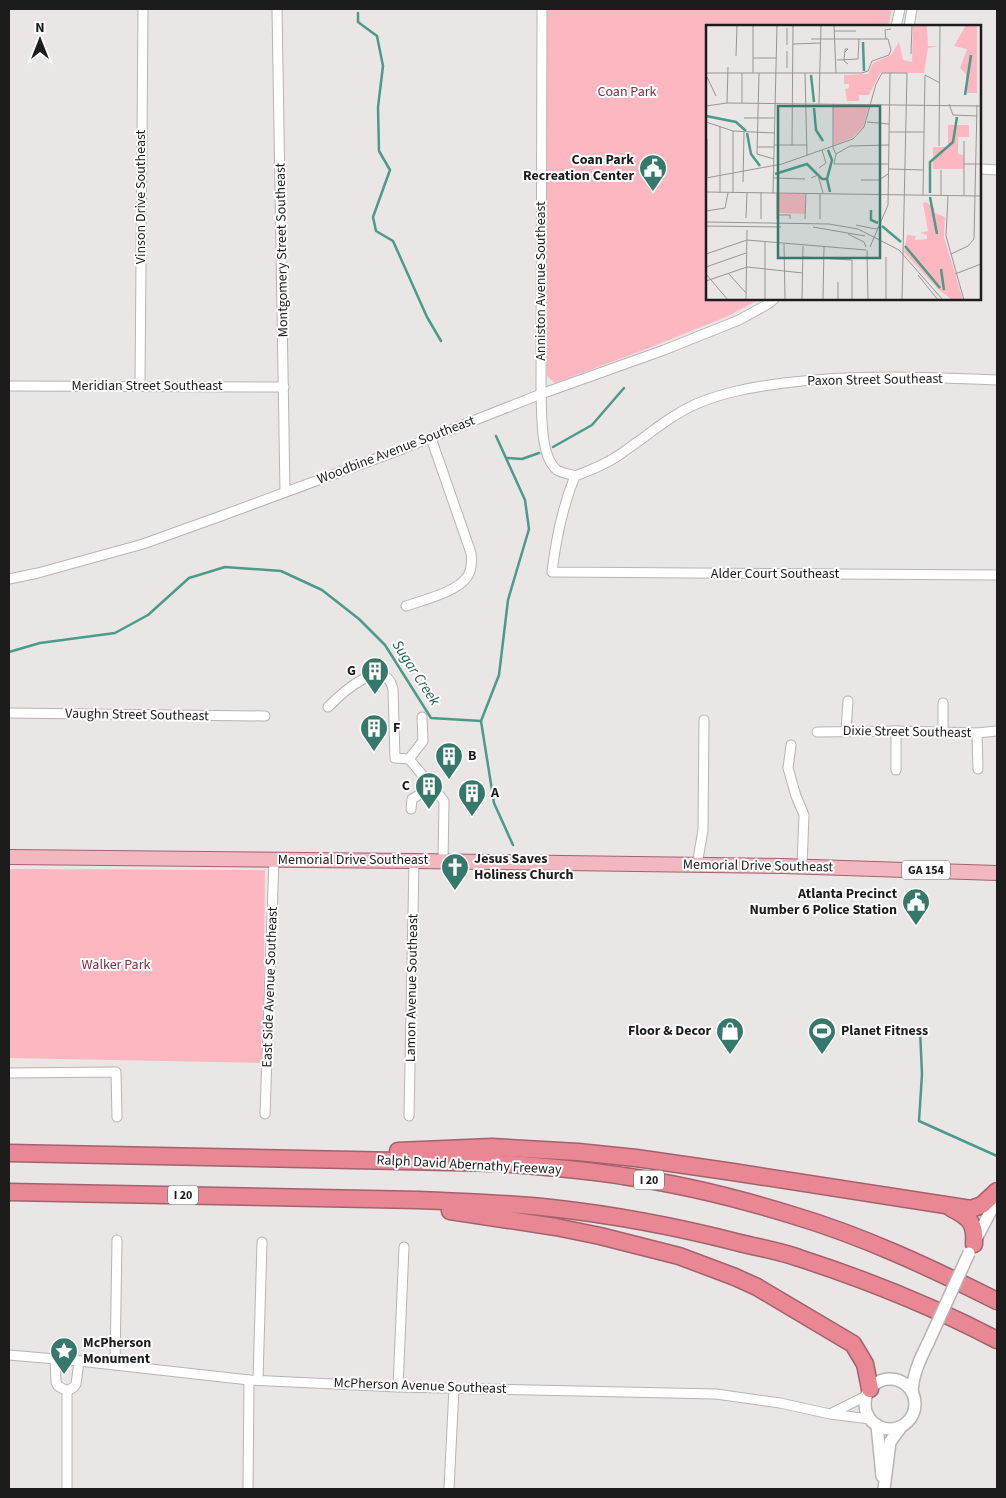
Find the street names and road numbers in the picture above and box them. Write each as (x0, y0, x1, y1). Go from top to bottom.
street label: Vinson Drive Southeast (131, 129, 151, 264)
street label: Montgomery Street Southeast (270, 162, 294, 337)
street label: Anniston Avenue Southeast (531, 201, 551, 361)
street label: Paxon Street Southeast (807, 369, 943, 391)
street label: Meridian Street Southeast (71, 376, 223, 396)
street label: Woodbine Avenue Southeast (314, 411, 478, 489)
street label: Alder Court Southeast (711, 564, 839, 584)
street label: Vaughn Street Southeast (65, 704, 209, 726)
street label: Dixie Street Southeast (843, 721, 972, 743)
street label: Memorial Drive Southeast (278, 850, 428, 870)
street label: Memorial Drive Southeast (683, 855, 834, 877)
road number: GA 154 (902, 860, 950, 880)
street label: East Side Avenue Southeast (257, 906, 283, 1068)
street label: Lamon Avenue Southeast (401, 913, 423, 1062)
street label: Ralph David Abernathy Freeway (376, 1150, 562, 1180)
road number: I 20 (634, 1170, 664, 1190)
road number: I 20 (168, 1186, 198, 1204)
street label: McPherson Avenue Southeast (333, 1373, 507, 1399)

